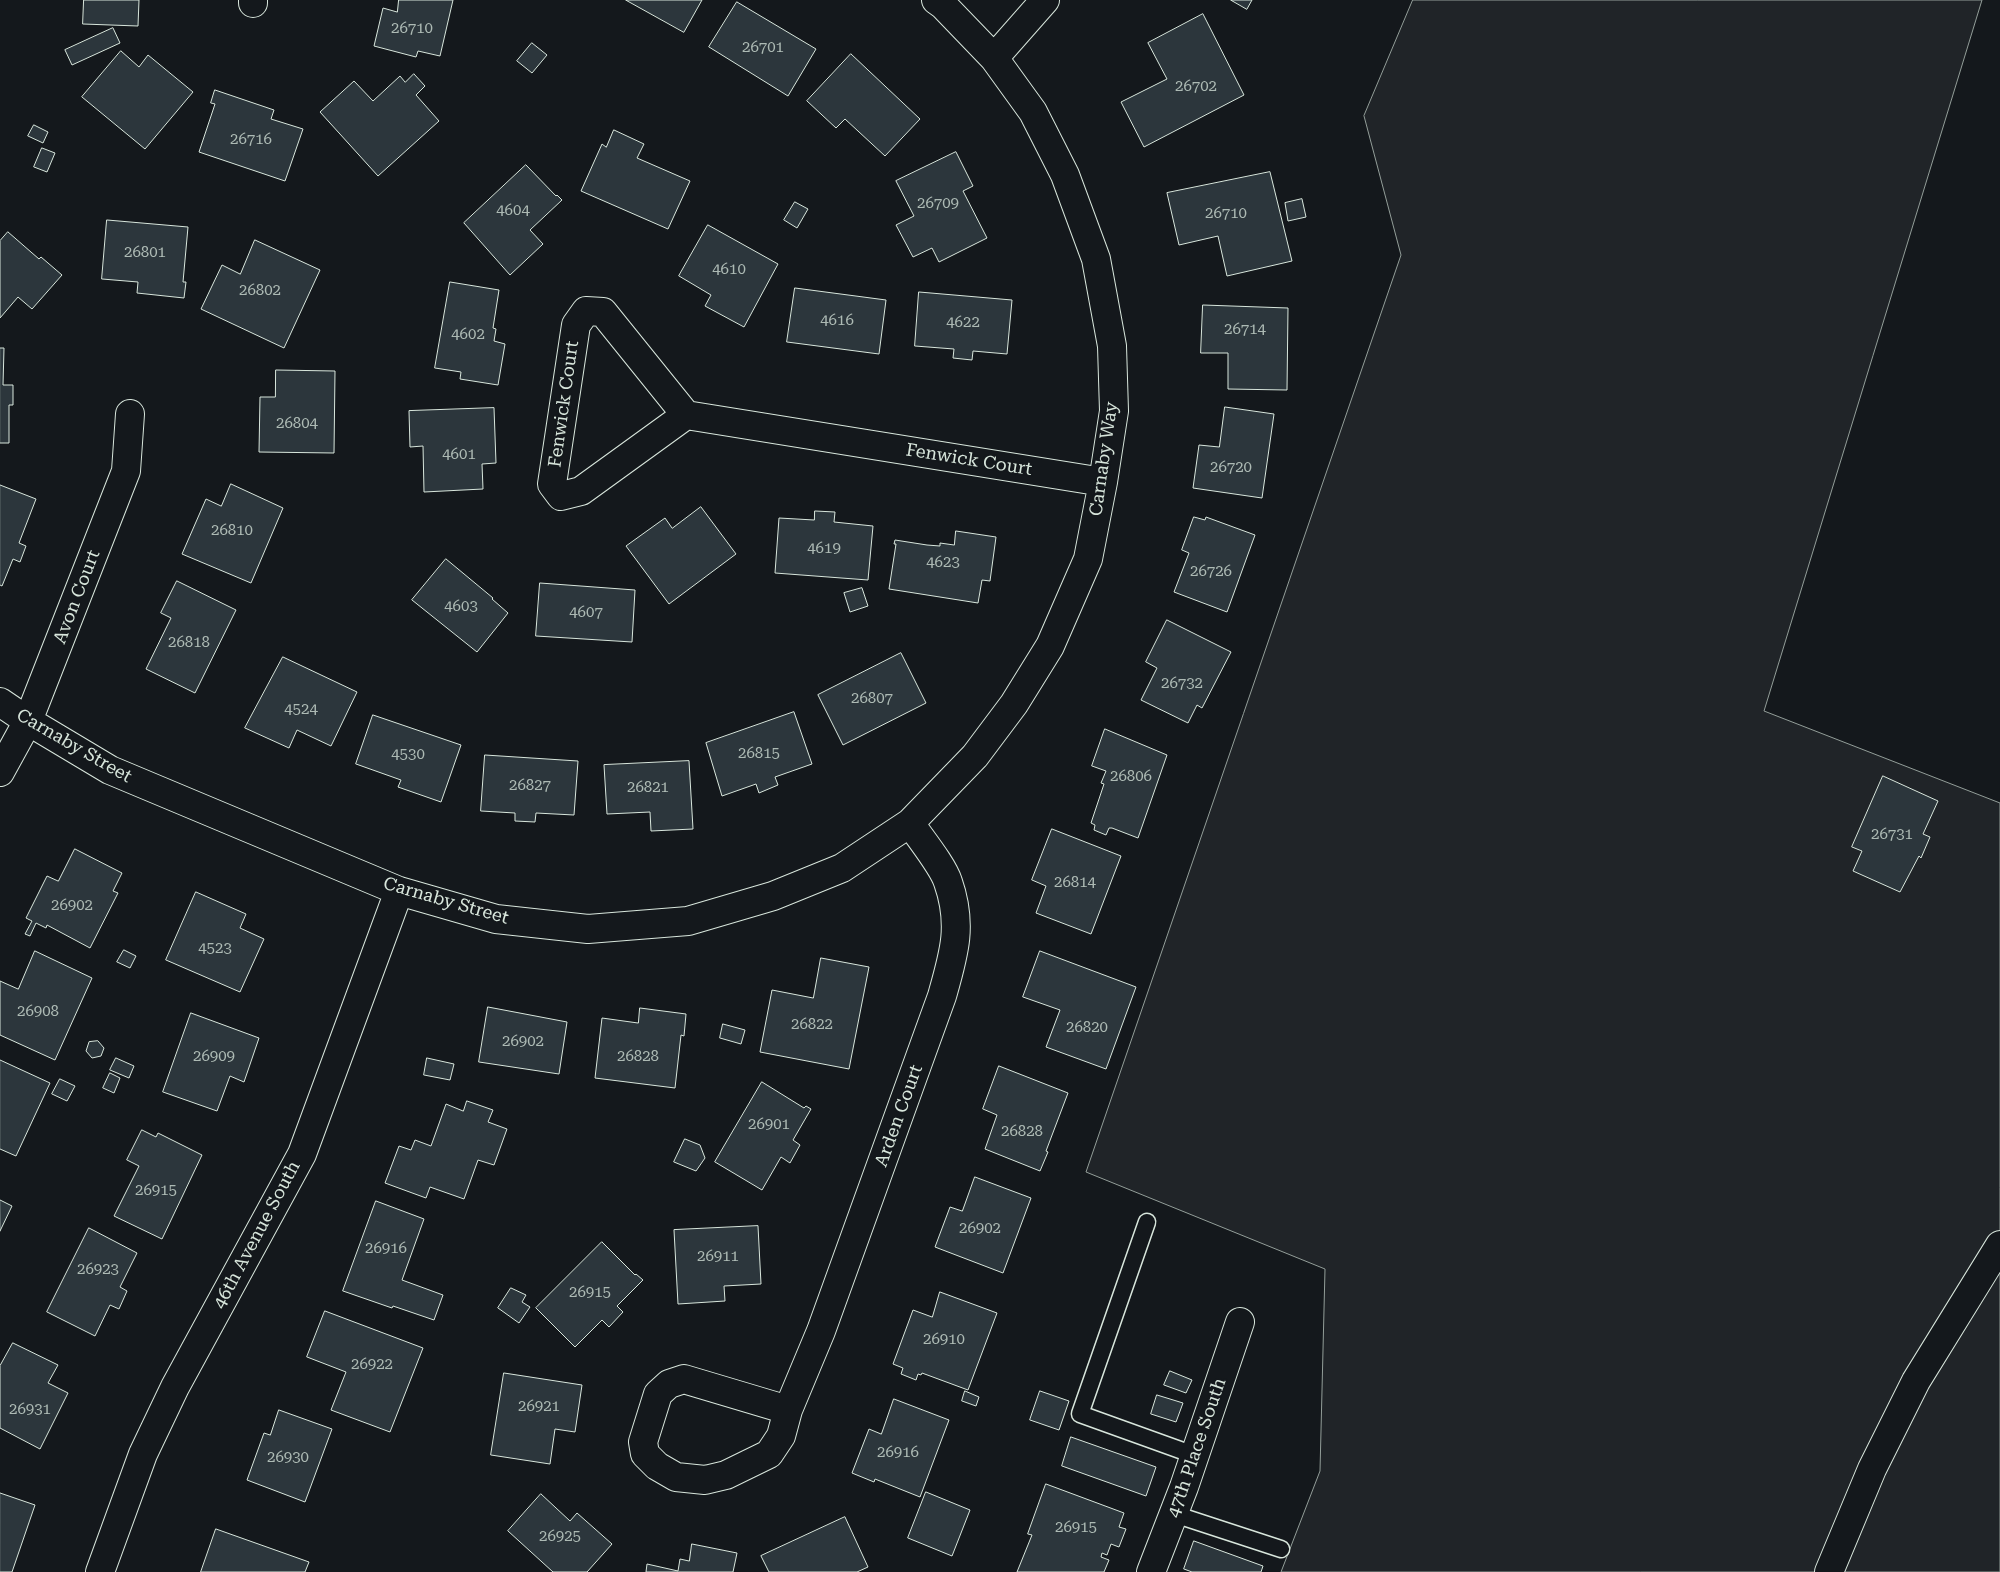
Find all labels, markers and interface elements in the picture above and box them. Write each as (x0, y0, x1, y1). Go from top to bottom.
house number: 26710 (391, 20, 433, 38)
house number: 26701 (742, 39, 784, 57)
house number: 26702 (1175, 78, 1217, 96)
house number: 26716 (230, 131, 272, 149)
house number: 26709 (917, 195, 959, 213)
house number: 4604 (496, 202, 530, 220)
house number: 26710 (1205, 205, 1247, 223)
house number: 26801 (124, 244, 166, 262)
house number: 4610 (712, 261, 746, 279)
house number: 26802 (239, 282, 281, 300)
house number: 4616 (820, 312, 854, 330)
house number: 4622 (946, 314, 980, 332)
house number: 26714 (1224, 321, 1266, 339)
house number: 4602 (451, 326, 485, 344)
street label: Fenwick Court (544, 339, 584, 469)
street label: Carnaby Way (1085, 400, 1123, 518)
house number: 26804 (276, 415, 318, 433)
street label: Fenwick Court (904, 439, 1034, 481)
house number: 4601 (442, 446, 476, 464)
house number: 26720 (1210, 459, 1252, 477)
house number: 26810 (211, 522, 253, 540)
house number: 4619 (807, 540, 841, 558)
street label: Avon Court (49, 547, 105, 647)
house number: 4623 (926, 554, 960, 572)
house number: 26726 (1190, 563, 1232, 581)
house number: 4603 (444, 598, 478, 616)
house number: 4607 (569, 604, 603, 622)
house number: 26818 (168, 634, 210, 652)
house number: 26732 (1161, 675, 1203, 693)
house number: 26807 (851, 690, 893, 708)
house number: 4524 (284, 701, 318, 719)
street label: Carnaby Street (13, 704, 135, 788)
house number: 26815 (738, 745, 780, 763)
house number: 4530 (391, 746, 425, 764)
house number: 26806 (1110, 768, 1152, 786)
house number: 26827 (509, 777, 551, 795)
house number: 26821 (627, 779, 669, 797)
house number: 26731 (1871, 826, 1913, 844)
street label: Carnaby Street (381, 873, 511, 929)
house number: 26814 (1054, 874, 1096, 892)
house number: 26902 (51, 897, 93, 915)
house number: 4523 (198, 940, 232, 958)
house number: 26908 (17, 1003, 59, 1021)
house number: 26822 (791, 1016, 833, 1034)
house number: 26820 (1066, 1019, 1108, 1037)
house number: 26902 (502, 1033, 544, 1051)
house number: 26909 (193, 1048, 235, 1066)
house number: 26828 (617, 1048, 659, 1066)
street label: Arden Court (871, 1062, 927, 1170)
house number: 26901 (748, 1116, 790, 1134)
house number: 26828 (1001, 1123, 1043, 1141)
street label: 46th Avenue South (209, 1157, 305, 1313)
house number: 26915 (135, 1182, 177, 1200)
house number: 26902 (959, 1220, 1001, 1238)
house number: 26916 (365, 1240, 407, 1258)
house number: 26911 (697, 1248, 739, 1266)
house number: 26923 (77, 1261, 119, 1279)
house number: 26915 (569, 1284, 611, 1302)
house number: 26910 (923, 1331, 965, 1349)
house number: 26922 (351, 1356, 393, 1374)
street label: 47th Place South (1163, 1375, 1231, 1521)
house number: 26921 (518, 1398, 560, 1416)
house number: 26931 (9, 1401, 51, 1419)
house number: 26916 (877, 1444, 919, 1462)
house number: 26930 (267, 1449, 309, 1467)
house number: 26915 (1055, 1519, 1097, 1537)
house number: 26925 (539, 1528, 581, 1546)

